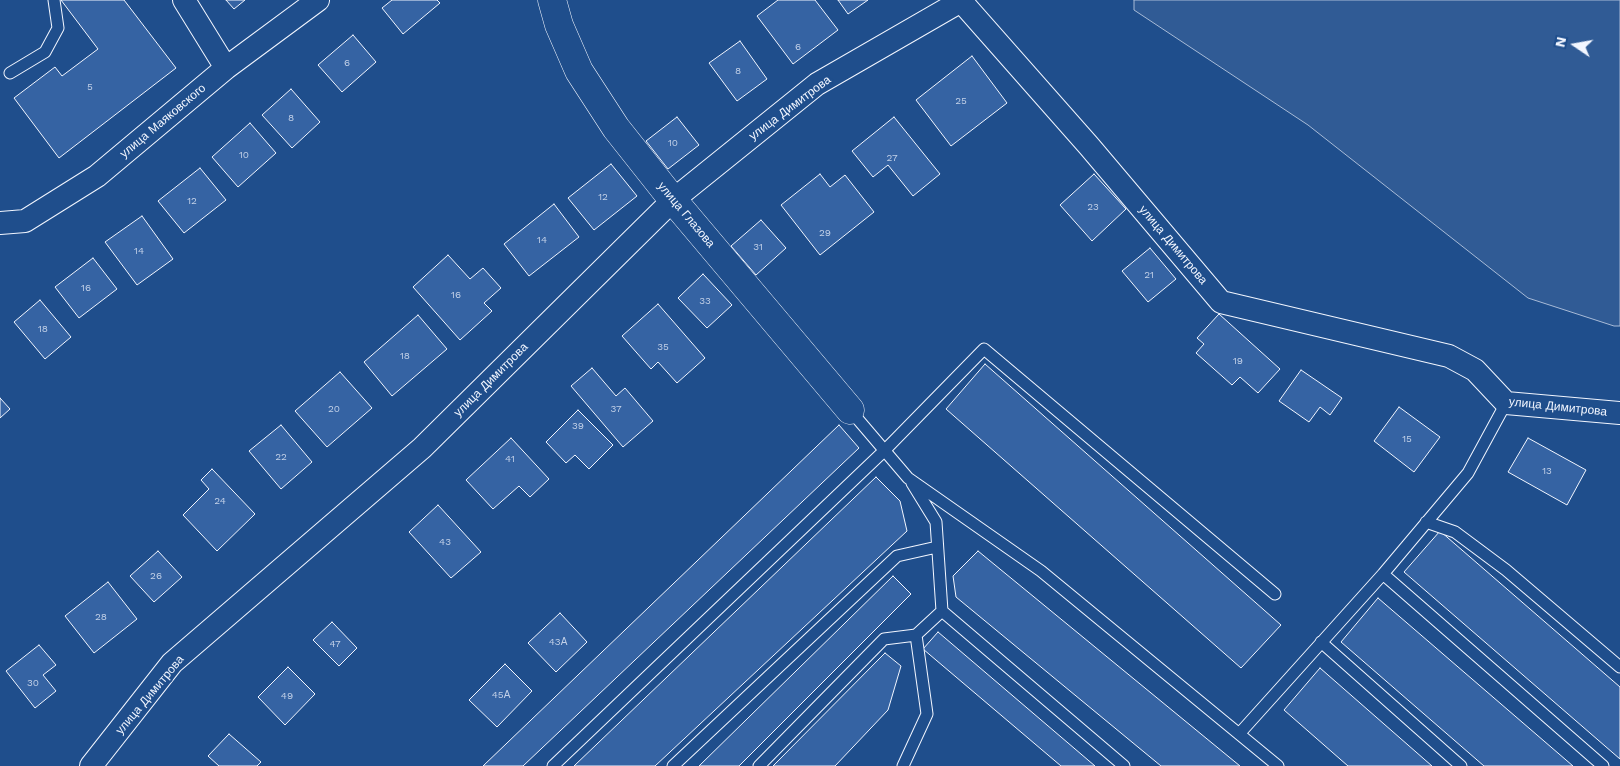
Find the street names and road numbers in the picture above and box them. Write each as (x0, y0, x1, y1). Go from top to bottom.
street label: улица Димитрова (746, 73, 834, 143)
street label: улица Маяковского (117, 81, 209, 161)
street label: улица Глазова (654, 179, 718, 251)
street label: улица Димитрова (1136, 203, 1210, 287)
street label: улица Димитрова (451, 340, 531, 420)
street label: улица Димитрова (1508, 395, 1608, 419)
street label: улица Димитрова (113, 653, 187, 737)

